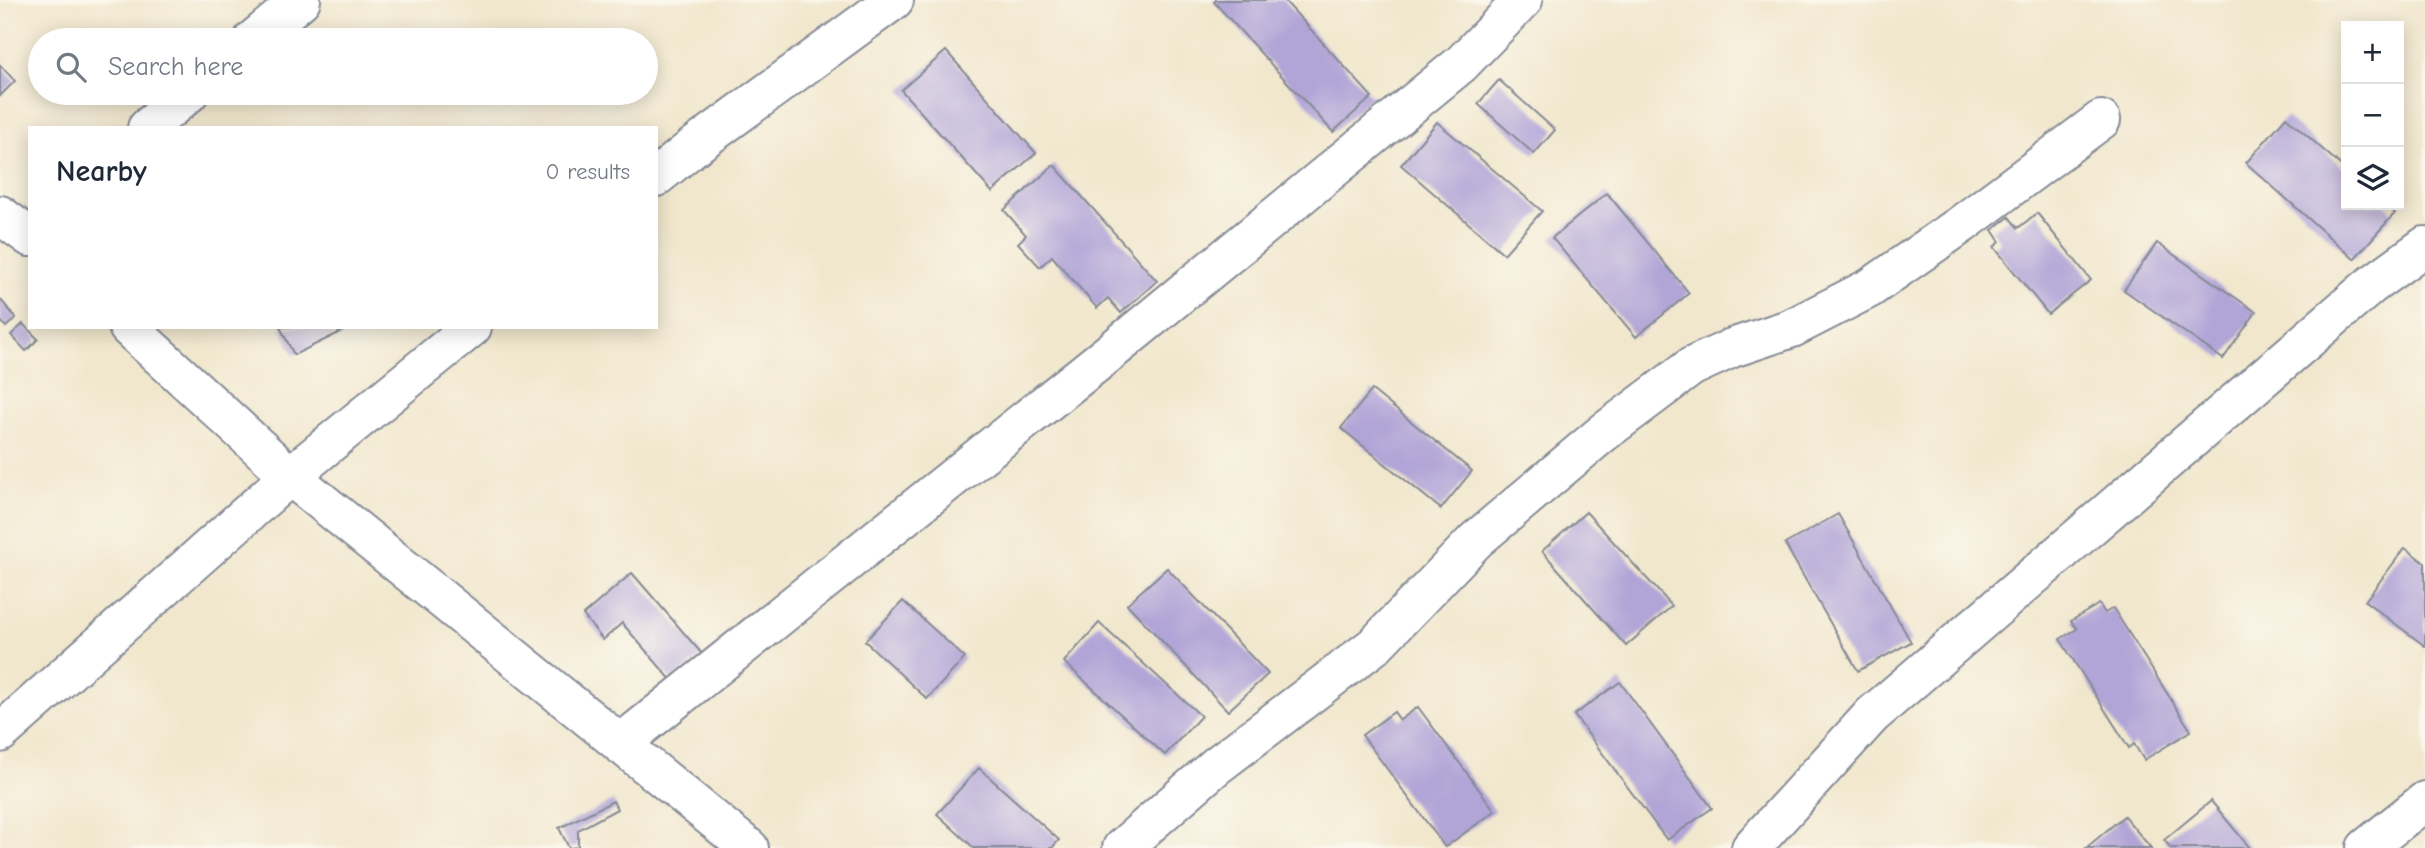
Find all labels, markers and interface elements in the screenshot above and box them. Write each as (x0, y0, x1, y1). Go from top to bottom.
map controls (2341, 21, 2404, 210)
button: + (2341, 21, 2404, 84)
search box (28, 28, 658, 105)
icon: search (52, 48, 90, 86)
text: Search here (108, 52, 243, 82)
button: − (2341, 84, 2404, 147)
button: layers (2341, 147, 2404, 210)
text: Nearby (56, 154, 147, 189)
text: 0 results (546, 158, 630, 185)

